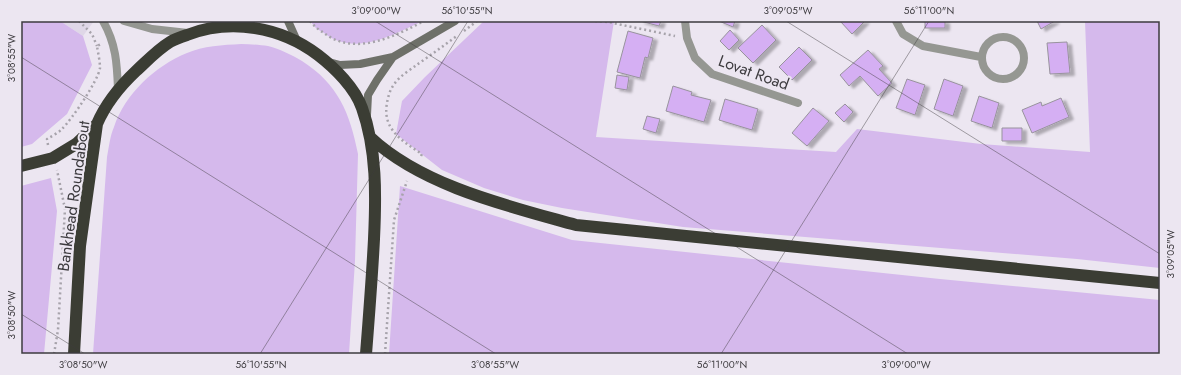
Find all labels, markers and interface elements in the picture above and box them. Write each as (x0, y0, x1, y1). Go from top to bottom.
text: 3°09'00"W (351, 3, 401, 18)
text: 56°10'55"N (441, 3, 493, 18)
text: 3°09'05"W (763, 3, 813, 18)
text: 56°11'00"N (904, 3, 954, 18)
text: 3°08'55"W (4, 34, 19, 82)
street label: Lovat Road (715, 49, 792, 96)
street label: Bankhead Roundabout (52, 119, 95, 273)
text: 3°09'05"W (1163, 229, 1178, 279)
text: 3°08'50"W (4, 291, 19, 339)
text: 3°08'50"W (59, 357, 107, 372)
text: 56°10'55"N (235, 357, 287, 372)
text: 3°08'55"W (471, 357, 519, 372)
text: 56°11'00"N (697, 357, 747, 372)
text: 3°09'00"W (881, 357, 931, 372)

